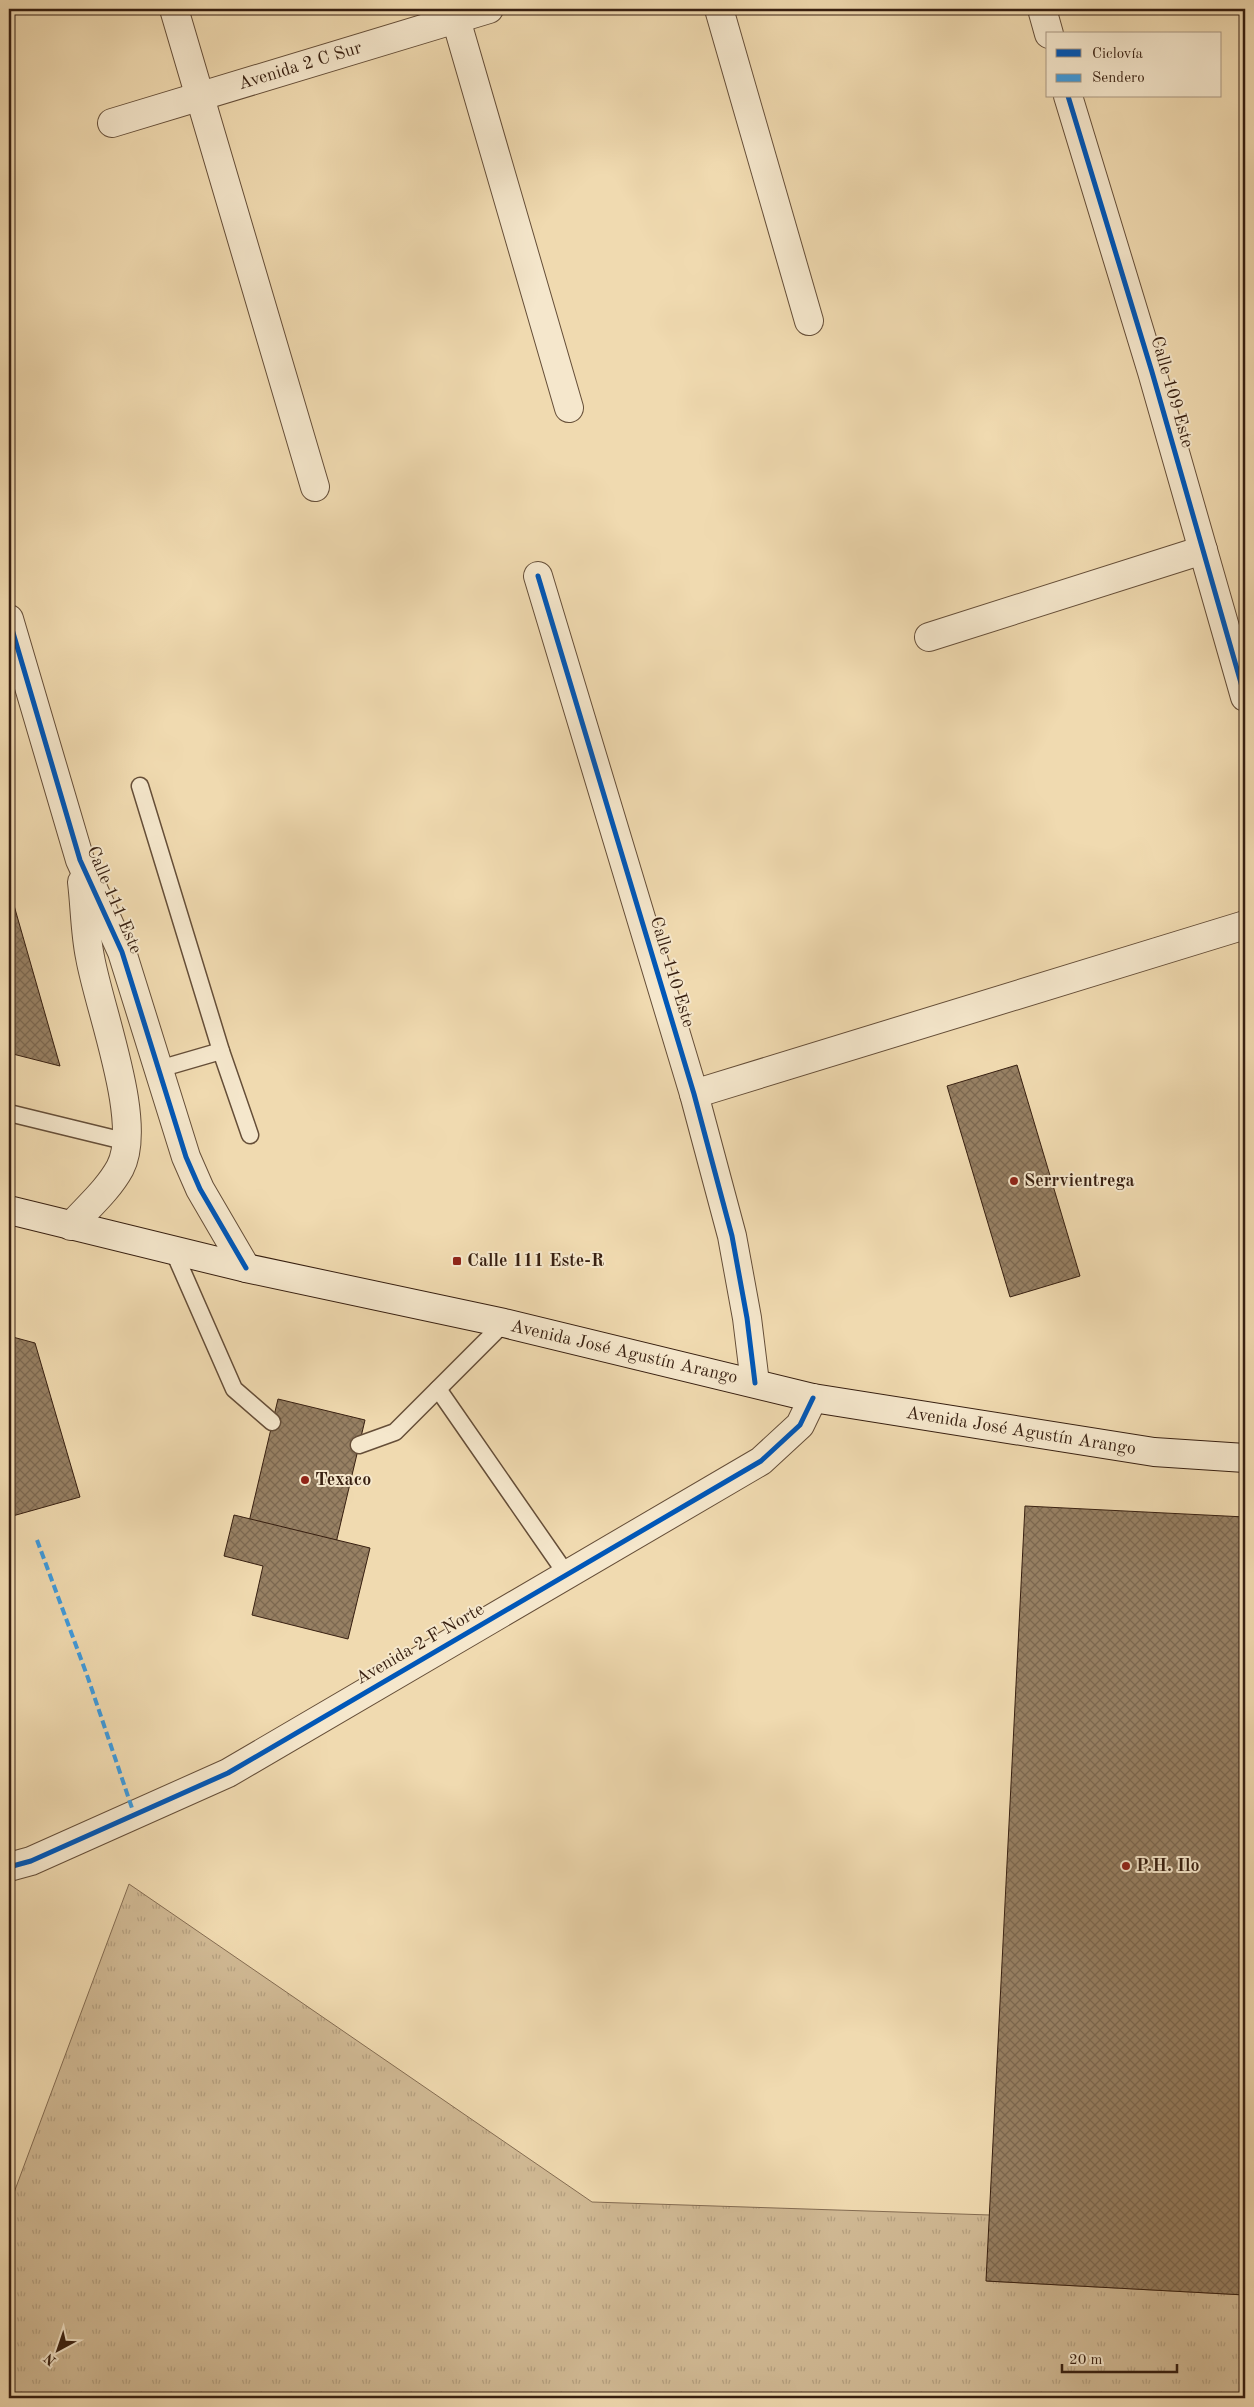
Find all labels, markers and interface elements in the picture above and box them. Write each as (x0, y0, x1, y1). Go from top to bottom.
legend (1046, 32, 1222, 98)
street label: Avenida 2 C Sur (236, 38, 365, 93)
text: Ciclovía (1092, 47, 1144, 62)
text: Sendero (1092, 71, 1145, 86)
street label: Calle 109 Este (1147, 334, 1197, 450)
street label: Calle 111 Este (83, 843, 145, 957)
street label: Calle 110 Este (647, 914, 697, 1030)
place label: Serrvientrega (1024, 1172, 1135, 1190)
marker: Serrvientrega (1008, 1175, 1020, 1187)
place label: Calle 111 Este-R (467, 1252, 604, 1270)
marker: Calle 111 Este-R (451, 1255, 463, 1267)
street label: Avenida José Agustín Arango (509, 1317, 739, 1387)
street label: Avenida José Agustín Arango (905, 1404, 1137, 1458)
place label: Texaco (315, 1471, 371, 1489)
marker: Texaco (299, 1474, 311, 1486)
street label: Avenida 2 F Norte (353, 1600, 487, 1688)
place label: P.H. Ilo (1136, 1857, 1200, 1875)
marker: P.H. Ilo (1120, 1860, 1132, 1872)
north arrow (32, 2324, 82, 2374)
scale bar (1062, 2342, 1176, 2374)
text: N (41, 2350, 59, 2368)
text: 20 m (1069, 2353, 1103, 2368)

